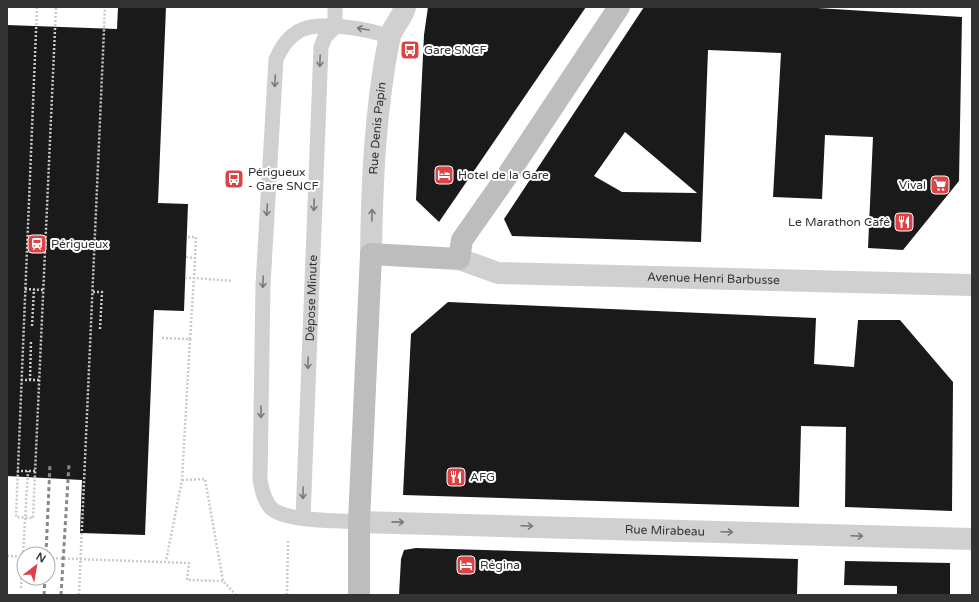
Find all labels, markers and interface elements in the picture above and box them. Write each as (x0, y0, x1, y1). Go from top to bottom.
one-way arrow (357, 25, 370, 33)
bus stop icon: Gare SNCF (399, 39, 421, 61)
place label: Gare SNCF (424, 43, 487, 57)
one-way arrow (317, 54, 324, 67)
one-way arrow (271, 74, 278, 87)
street label: Rue Denis Papin (366, 81, 389, 175)
hotel icon: Hotel de la Gare (433, 164, 455, 186)
place label: Périgueux - Gare SNCF (248, 165, 319, 193)
bus stop icon: Périgueux - Gare SNCF (223, 168, 245, 190)
place label: Hotel de la Gare (458, 168, 549, 182)
supermarket icon: Vival (929, 174, 951, 196)
place label: Vival (899, 178, 926, 192)
one-way arrow (311, 198, 318, 211)
one-way arrow (263, 203, 270, 216)
one-way arrow (368, 209, 376, 222)
restaurant icon: Le Marathon Café (893, 211, 915, 233)
place label: Le Marathon Café (788, 215, 890, 229)
station icon: Périgueux (26, 233, 48, 255)
place label: Périgueux (51, 237, 109, 251)
street label: Dépose Minute (303, 254, 320, 342)
street label: Avenue Henri Barbusse (647, 270, 780, 287)
one-way arrow (259, 275, 267, 288)
one-way arrow (304, 356, 312, 369)
one-way arrow (257, 405, 265, 418)
restaurant icon: AFG (445, 466, 467, 488)
place label: AFG (470, 470, 495, 484)
one-way arrow (299, 486, 307, 499)
one-way arrow (391, 518, 404, 526)
one-way arrow (520, 522, 533, 530)
street label: Rue Mirabeau (625, 522, 705, 539)
one-way arrow (720, 528, 733, 535)
one-way arrow (850, 532, 863, 539)
north arrow (16, 546, 56, 586)
text: N (34, 550, 48, 566)
hotel icon: Régina (455, 554, 477, 576)
place label: Régina (480, 558, 520, 572)

